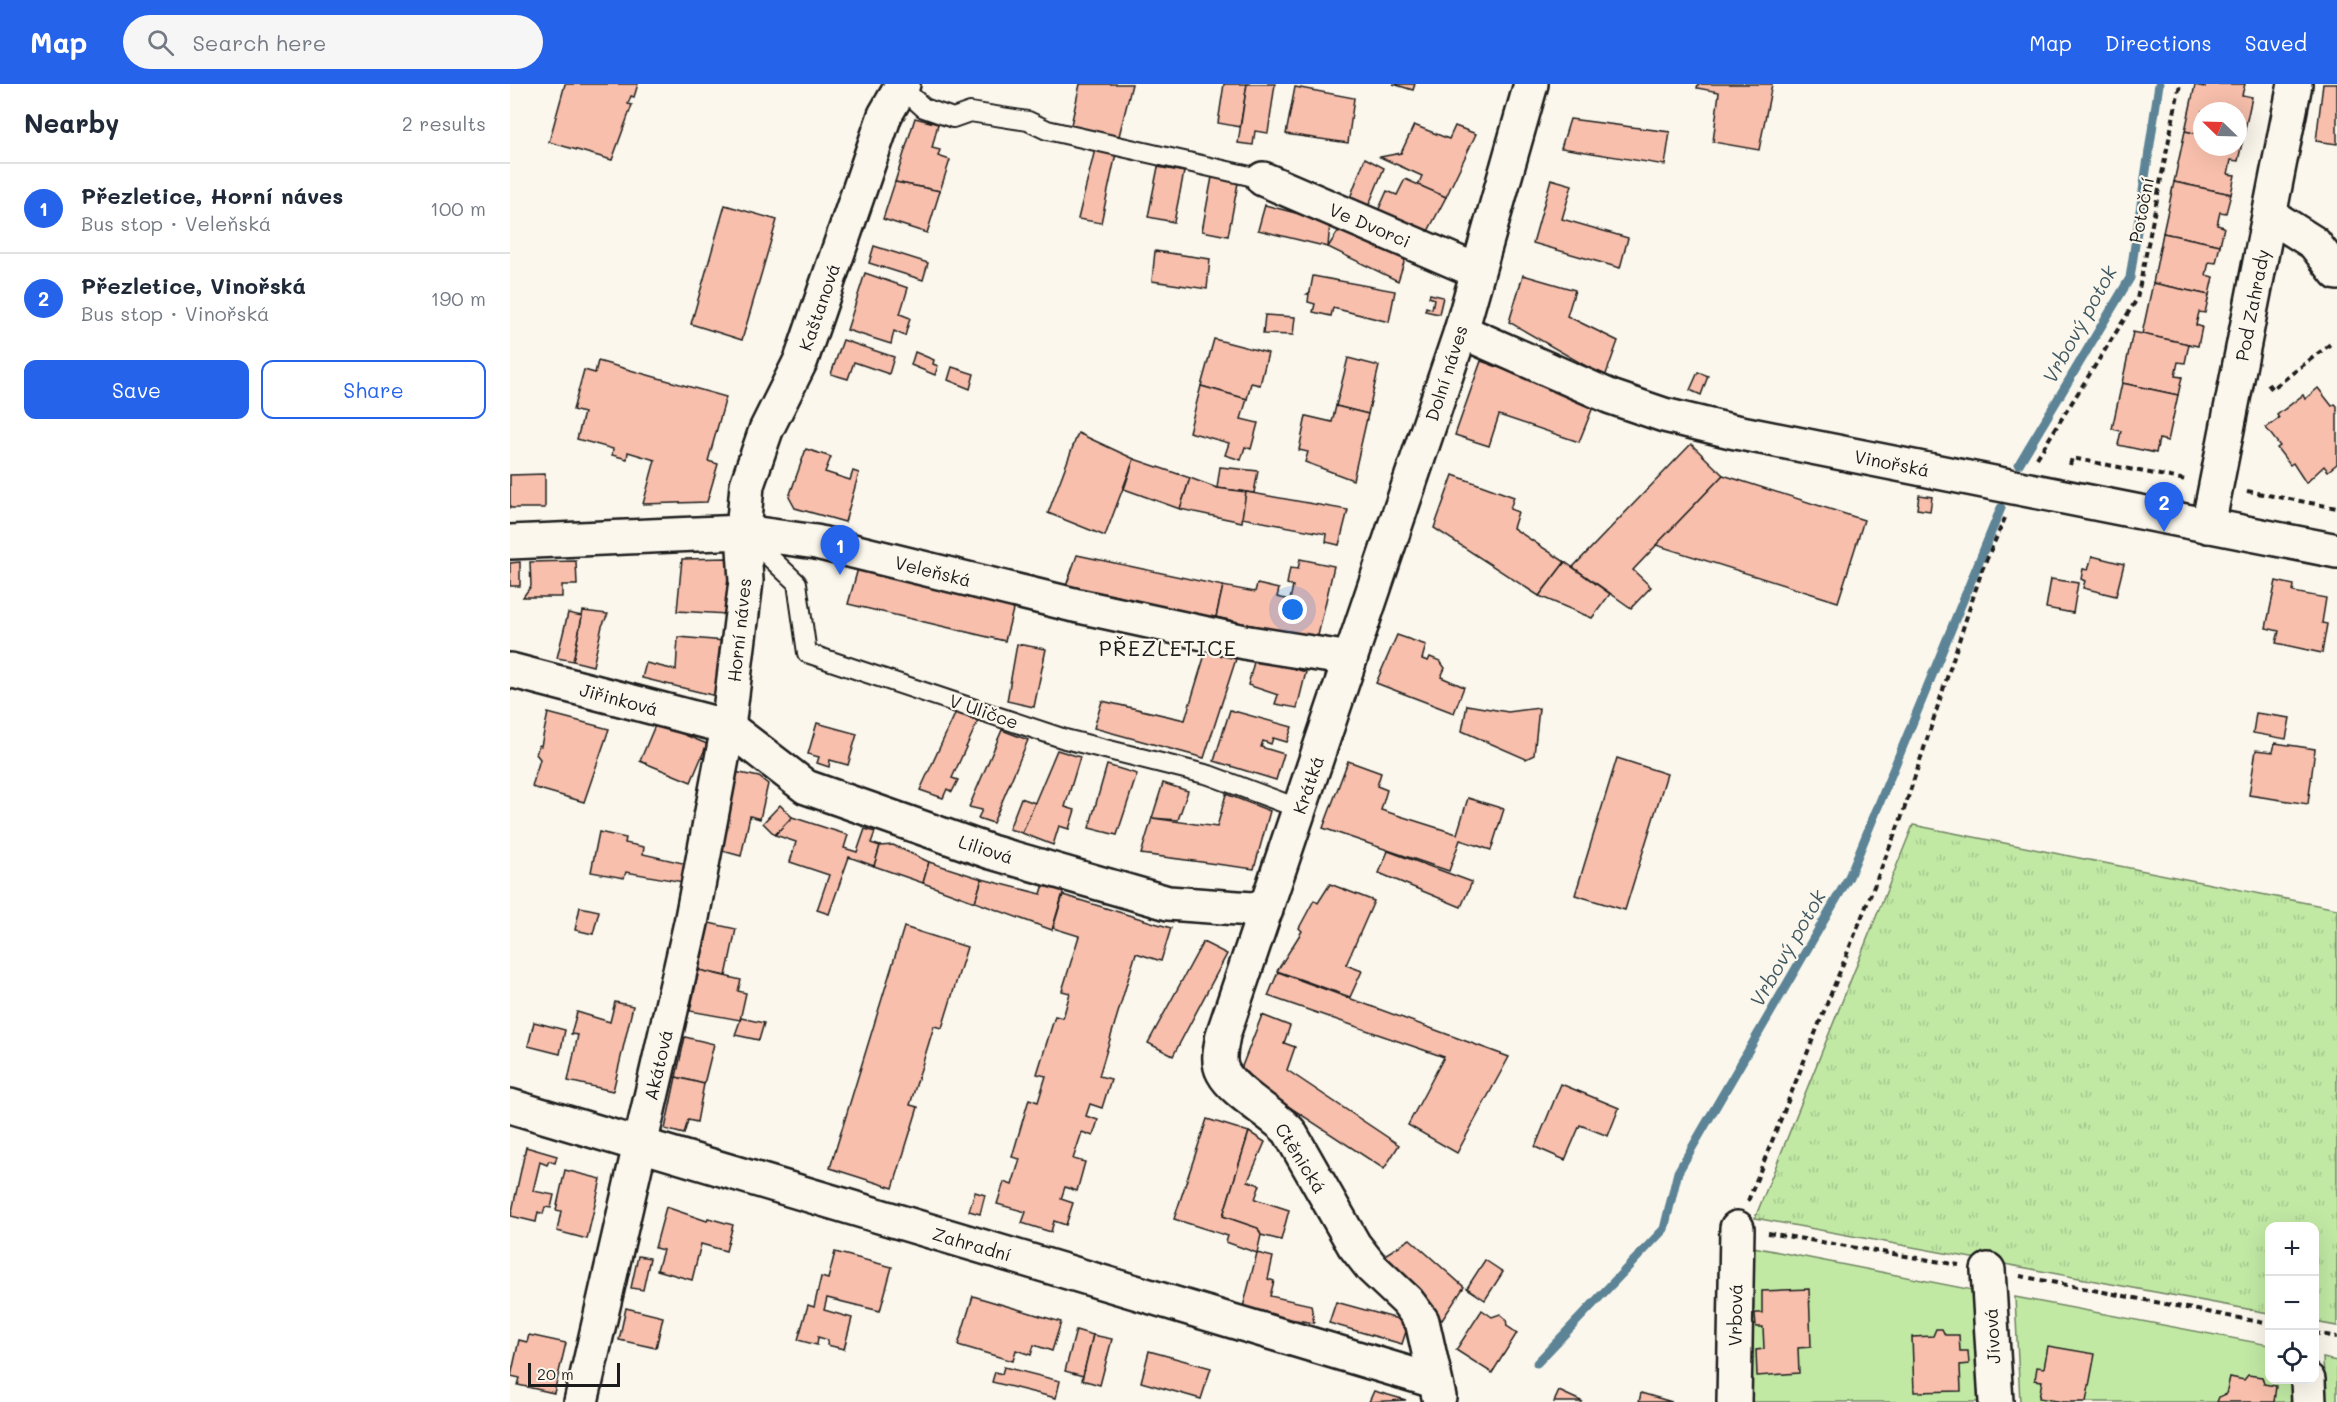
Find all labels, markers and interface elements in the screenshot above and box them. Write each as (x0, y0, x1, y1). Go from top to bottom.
search box (123, 15, 543, 69)
text: Map (30, 24, 87, 60)
icon: search (144, 26, 177, 59)
text: Search here (192, 28, 326, 57)
text: Map (2029, 29, 2072, 56)
text: Directions (2105, 29, 2212, 56)
text: Saved (2245, 29, 2307, 56)
north arrow (2193, 102, 2247, 156)
text: Nearby (24, 106, 119, 140)
text: 2 results (402, 110, 486, 136)
street label: Potoční (2123, 175, 2159, 245)
text: Přezletice, Horní náves (81, 181, 343, 210)
text: 1 (39, 195, 48, 221)
text: 100 m (430, 195, 486, 221)
street label: Ve Dvorci (1326, 197, 1414, 253)
text: Bus stop · Veleňská (81, 210, 271, 236)
street label: Pod Zahrady (2229, 247, 2275, 363)
street label: Kaštanová (793, 260, 845, 354)
water label: Vrbový potok (2036, 260, 2122, 388)
text: Přezletice, Vinořská (81, 271, 306, 300)
text: 2 (38, 285, 49, 311)
text: 190 m (431, 285, 486, 311)
text: Bus stop · Vinořská (81, 300, 269, 326)
street label: Dolní náves (1419, 322, 1473, 424)
button: Save (24, 360, 249, 419)
button: Share (261, 360, 486, 419)
street label: Vinořská (1852, 444, 1932, 482)
pin: 2 (2144, 482, 2184, 532)
pin: 1 (820, 526, 860, 575)
street label: Veleňská (892, 550, 974, 592)
street label: Horní náves (722, 577, 756, 683)
your location (1278, 595, 1307, 624)
district label: PŘEZLETICE (1099, 634, 1237, 661)
street label: Jiřinková (577, 677, 661, 721)
street label: V Uličce (946, 688, 1022, 734)
street label: Krátká (1287, 753, 1329, 817)
street label: Liliová (956, 829, 1016, 869)
water label: Vrbový potok (1743, 884, 1831, 1011)
street label: Akátová (638, 1027, 678, 1103)
street label: Ctěnická (1270, 1118, 1332, 1198)
street label: Zahradní (930, 1221, 1014, 1267)
map controls (2265, 1222, 2319, 1384)
button: + (2265, 1222, 2319, 1276)
button: − (2265, 1276, 2319, 1330)
street label: Vrbová (1722, 1283, 1748, 1347)
street label: Jívová (1979, 1308, 2005, 1364)
button: locate (2265, 1330, 2319, 1384)
scale bar (528, 1360, 620, 1388)
text: 20 m (537, 1363, 574, 1384)

